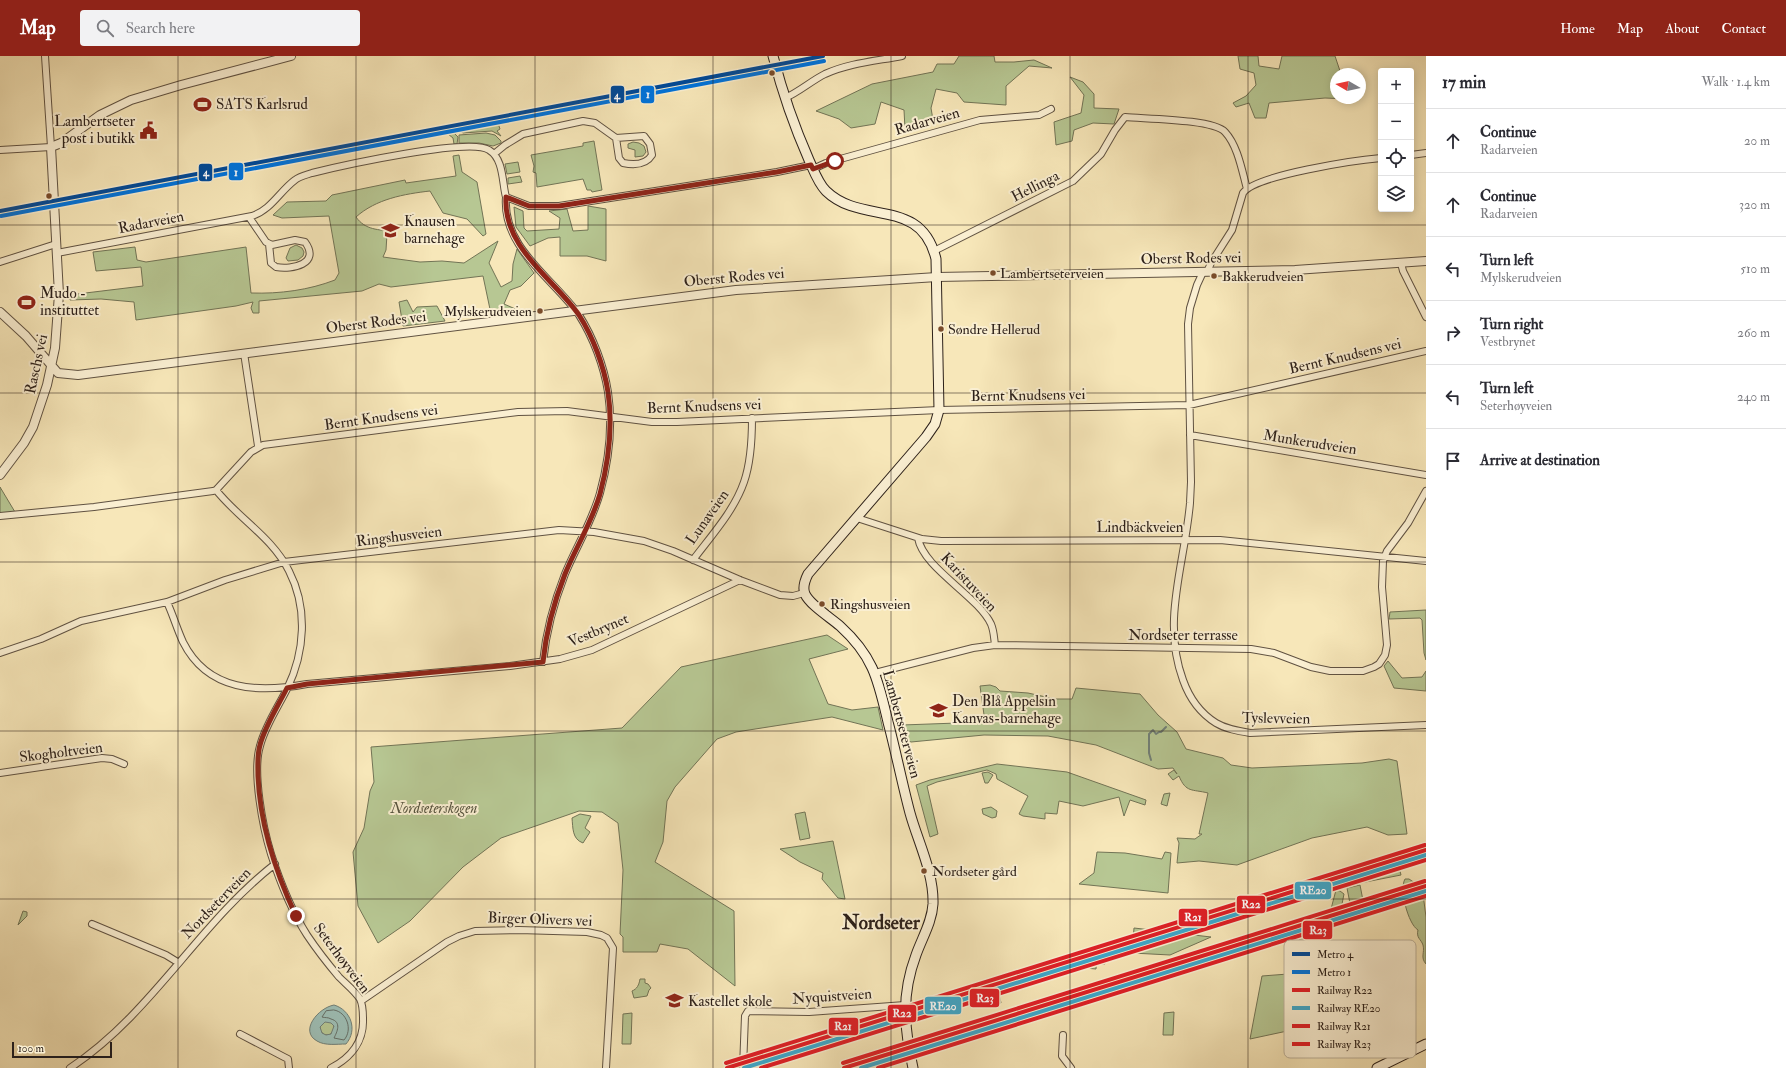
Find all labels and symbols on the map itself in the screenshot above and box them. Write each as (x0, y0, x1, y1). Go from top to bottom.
unlabelled marker (767, 68, 777, 78)
north arrow (1330, 68, 1366, 104)
line badge: 4 (610, 85, 625, 104)
line badge: 1 (640, 85, 655, 104)
text: 1 (646, 88, 650, 101)
text: 4 (613, 89, 621, 103)
sports icon: SATS Karlsrud (193, 94, 213, 114)
place label: SATS Karlsrud (216, 95, 309, 114)
street label: Radarveien (892, 103, 962, 140)
place label: Lambertseter post i butikk (54, 112, 135, 149)
public building icon: Lambertseter post i butikk (138, 120, 158, 140)
route start (826, 152, 844, 170)
line badge: 1 (228, 162, 244, 181)
line badge: 4 (198, 163, 213, 182)
text: 4 (202, 166, 210, 180)
text: 1 (234, 166, 238, 179)
street label: Hellinga (1008, 166, 1063, 207)
unlabelled marker (44, 191, 54, 201)
street label: Radarveien (117, 207, 186, 238)
place label: Knausen barnehage (404, 212, 465, 248)
school or university icon: Knausen barnehage (381, 220, 401, 240)
street label: Oberst Rodes vei (1140, 248, 1242, 269)
street label: Oberst Rodes vei (683, 264, 785, 291)
place label: Lambertseterveien (1000, 265, 1104, 282)
marker: Lambertseterveien (988, 268, 998, 278)
place label: Bakkerudveien (1222, 268, 1304, 285)
marker: Bakkerudveien (1209, 271, 1219, 281)
place label: Mudo - instituttet (40, 284, 99, 320)
sports icon: Mudo - instituttet (17, 292, 37, 312)
place label: Mylskerudveien (444, 303, 532, 321)
marker: Mylskerudveien (535, 306, 545, 316)
street label: Oberst Rodes vei (325, 307, 427, 338)
place label: Søndre Hellerud (948, 321, 1040, 338)
marker: Søndre Hellerud (936, 324, 946, 334)
street label: Raschs vei (21, 332, 52, 396)
street label: Bernt Knudsens vei (1287, 334, 1403, 379)
street label: Bernt Knudsens vei (971, 385, 1085, 406)
street label: Bernt Knudsens vei (646, 395, 762, 418)
street label: Bernt Knudsens vei (323, 400, 439, 435)
street label: Munkerudveien (1262, 426, 1358, 459)
street label: Lunaveien (682, 486, 733, 548)
street label: Lindbäckveien (1096, 518, 1184, 537)
street label: Ringshusveien (355, 522, 443, 551)
street label: Karistuveien (936, 549, 1001, 616)
place label: Ringshusveien (830, 596, 910, 613)
marker: Ringshusveien (817, 599, 827, 609)
street label: Vestbrynet (565, 609, 631, 652)
street label: Nordseter terrasse (1128, 626, 1238, 645)
street label: Lambertseterveien (878, 668, 925, 781)
place label: Den Blå Appelsin Kanvas-barnehage (952, 692, 1061, 728)
school or university icon: Den Blå Appelsin Kanvas-barnehage (929, 700, 949, 720)
street label: Tyslevveien (1242, 708, 1311, 729)
street label: Skogholtveien (18, 738, 104, 767)
park label: Nordseterskogen (390, 799, 477, 818)
street label: Nordseterveien (178, 863, 255, 943)
place label: Nordseter gård (932, 863, 1017, 880)
marker: Nordseter gård (919, 866, 929, 876)
line badge: RE20 (1294, 881, 1332, 900)
text: RE20 (1299, 884, 1327, 897)
line badge: R22 (1236, 895, 1266, 914)
text: R22 (1241, 898, 1261, 911)
route end (287, 907, 305, 925)
street label: Birger Olivers vei (487, 908, 593, 931)
line badge: R21 (1178, 908, 1208, 927)
district label: Nordseter (841, 911, 921, 935)
text: R21 (1184, 911, 1202, 924)
street label: Seterhøyveien (309, 919, 374, 998)
line badge: R23 (1302, 920, 1333, 940)
text: R23 (1309, 924, 1327, 937)
legend (1284, 940, 1416, 1058)
text: Metro 4 (1317, 948, 1354, 961)
text: Metro 1 (1317, 966, 1351, 979)
street label: Nyquistveien (792, 984, 873, 1009)
text: Railway R22 (1317, 984, 1373, 998)
line badge: R23 (969, 988, 1000, 1008)
school or university icon: Kastellet skole (665, 991, 685, 1011)
place label: Kastellet skole (688, 992, 772, 1011)
text: R23 (976, 992, 994, 1005)
line badge: RE20 (924, 996, 962, 1015)
text: RE20 (929, 1000, 957, 1013)
text: Railway RE20 (1317, 1002, 1381, 1016)
line badge: R22 (887, 1004, 917, 1023)
text: R22 (892, 1007, 912, 1020)
line badge: R21 (828, 1017, 859, 1036)
text: R21 (834, 1020, 852, 1033)
text: Railway R21 (1317, 1020, 1371, 1034)
text: Railway R23 (1317, 1038, 1371, 1052)
scale bar (12, 1040, 112, 1059)

